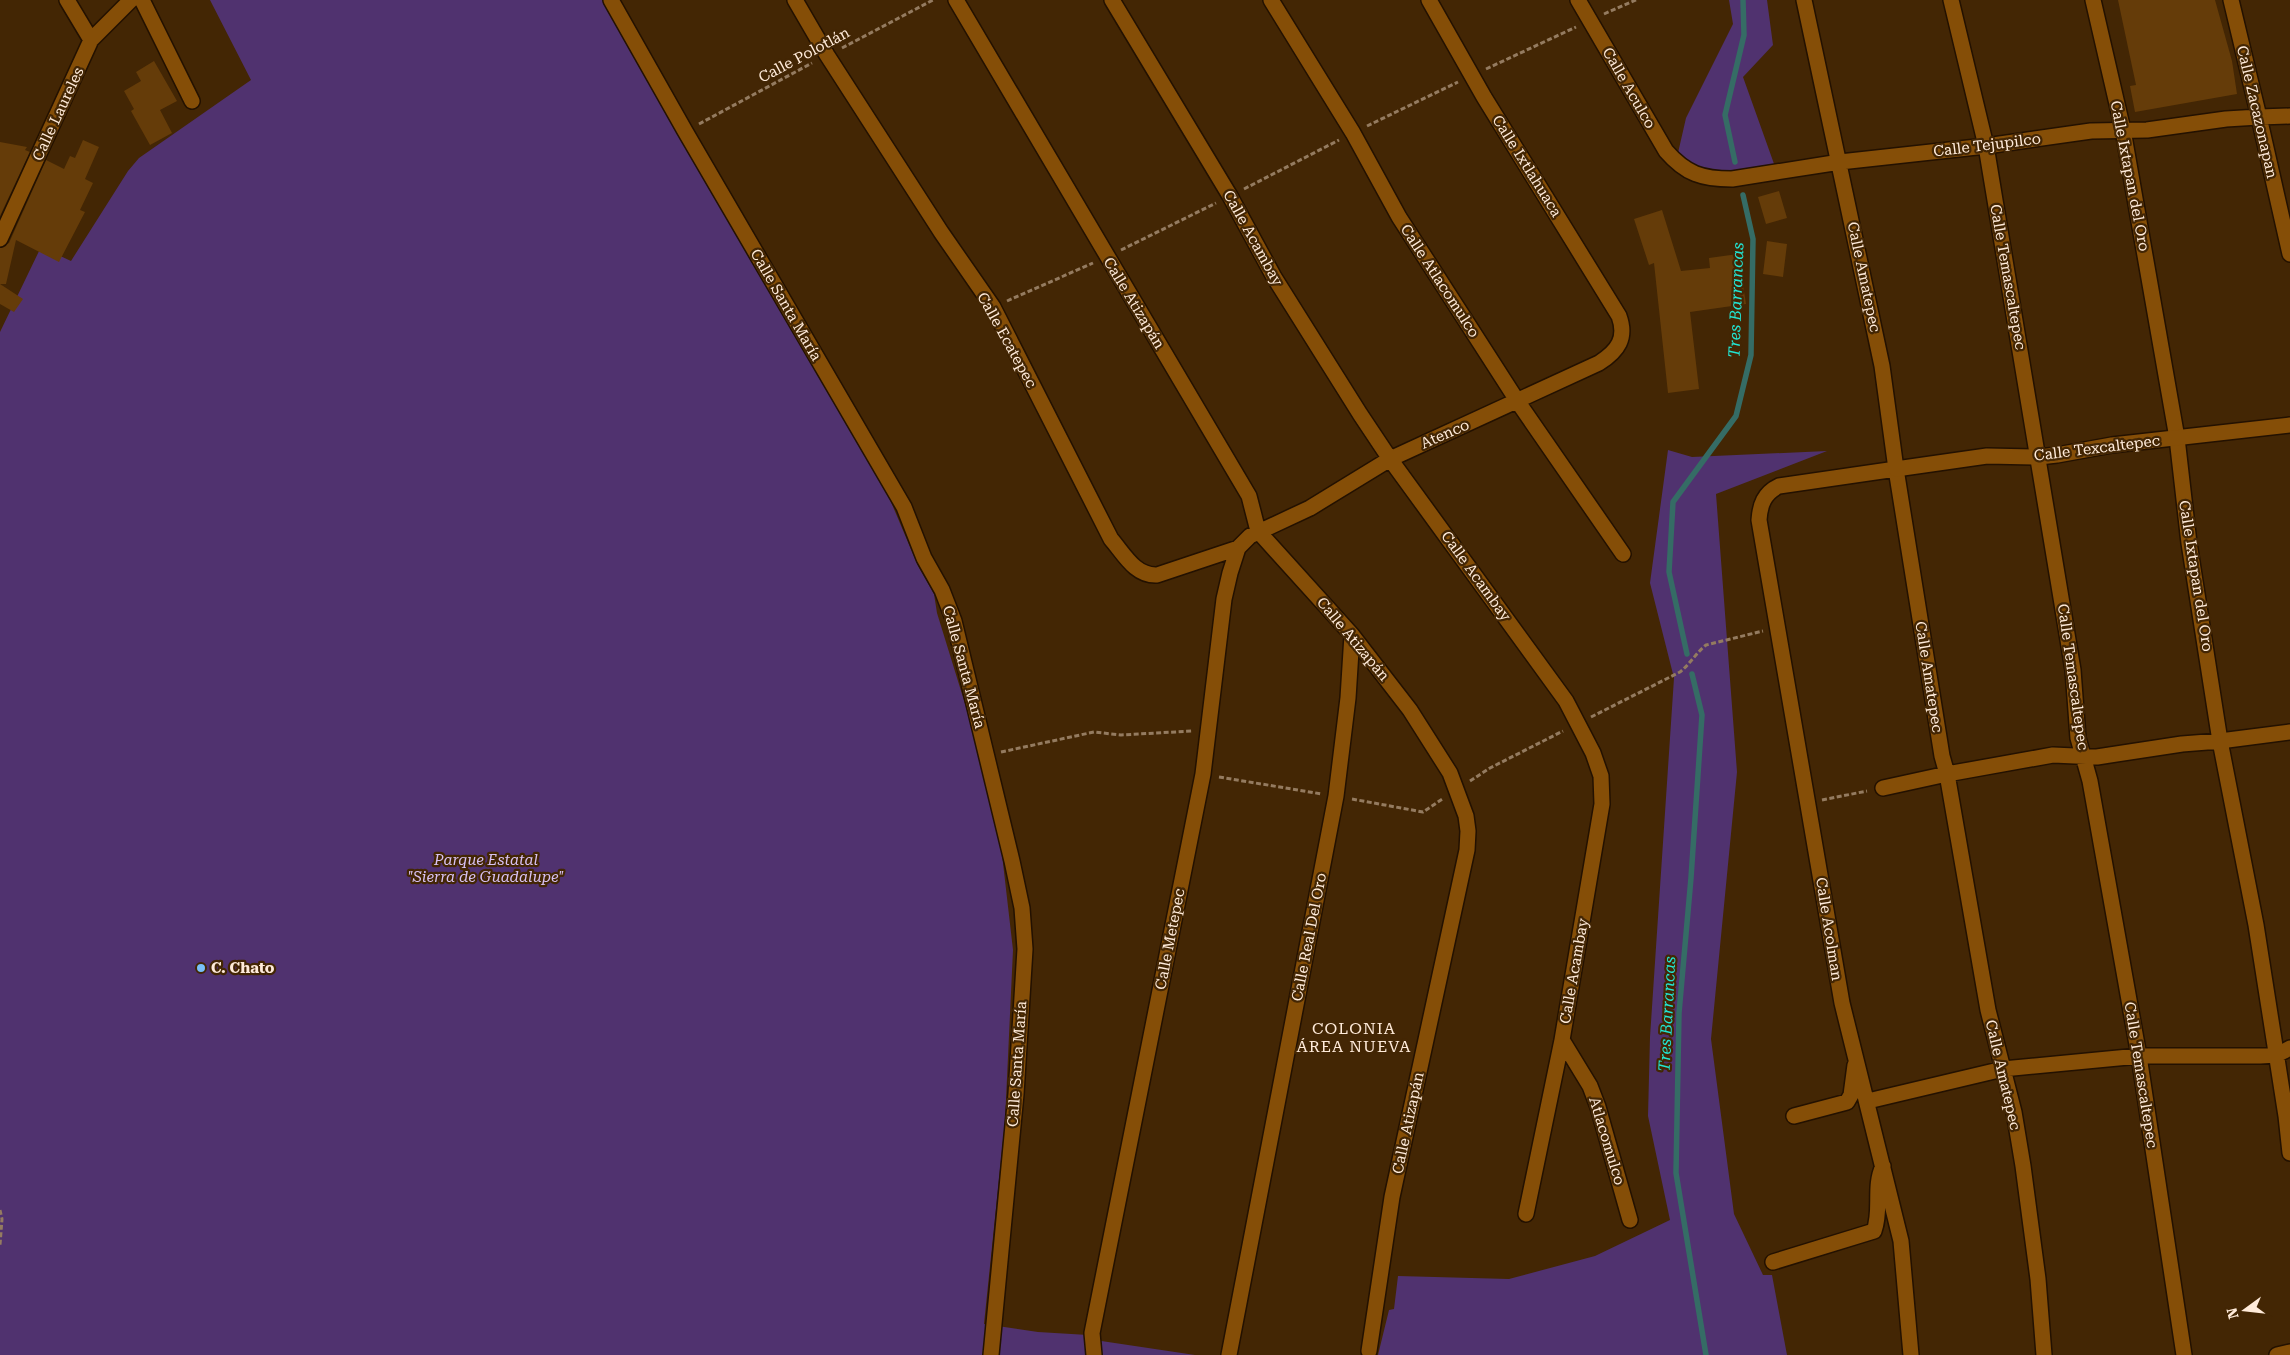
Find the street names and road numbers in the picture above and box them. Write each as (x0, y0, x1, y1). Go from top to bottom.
street label: Calle Polotlán (755, 23, 853, 87)
street label: Calle Aculco (1599, 44, 1659, 132)
street label: Calle Zacazonapan (2233, 44, 2281, 180)
street label: Calle Laureles (28, 64, 88, 164)
street label: Calle Ixtapan del Oro (2107, 99, 2153, 253)
street label: Calle Ixtlahuaca (1488, 112, 1566, 220)
street label: Calle Tejupilco (1932, 129, 2042, 161)
street label: Calle Acambay (1219, 187, 1287, 289)
street label: Calle Temascaltepec (1986, 203, 2030, 351)
street label: Calle Amatepec (1843, 220, 1885, 334)
street label: Calle Atlacomulco (1397, 221, 1483, 341)
street label: Calle Santa María (747, 246, 825, 364)
street label: Calle Atizapán (1100, 254, 1169, 352)
street label: Calle Ecatepec (973, 289, 1041, 391)
street label: Atenco (1418, 415, 1472, 453)
street label: Calle Texcaltepec (2033, 431, 2161, 465)
street label: Calle Ixtapan del Oro (2175, 499, 2217, 653)
street label: Calle Acambay (1437, 528, 1515, 625)
street label: Calle Atizapán (1313, 594, 1393, 685)
street label: Calle Temascaltepec (2054, 603, 2092, 751)
street label: Calle Santa María (939, 604, 989, 730)
street label: Calle Amatepec (1911, 620, 1947, 734)
street label: Calle Real Del Oro (1288, 871, 1330, 1003)
street label: Calle Acolman (1812, 876, 1846, 982)
street label: Calle Metepec (1151, 887, 1189, 991)
street label: Calle Acambay (1556, 917, 1592, 1025)
street label: Calle Santa María (1004, 1000, 1030, 1128)
street label: Calle Temascaltepec (2121, 1001, 2161, 1149)
street label: Calle Amatepec (1982, 1018, 2024, 1132)
street label: Calle Atizapán (1388, 1070, 1428, 1176)
street label: Atlacomulco (1585, 1095, 1629, 1187)

